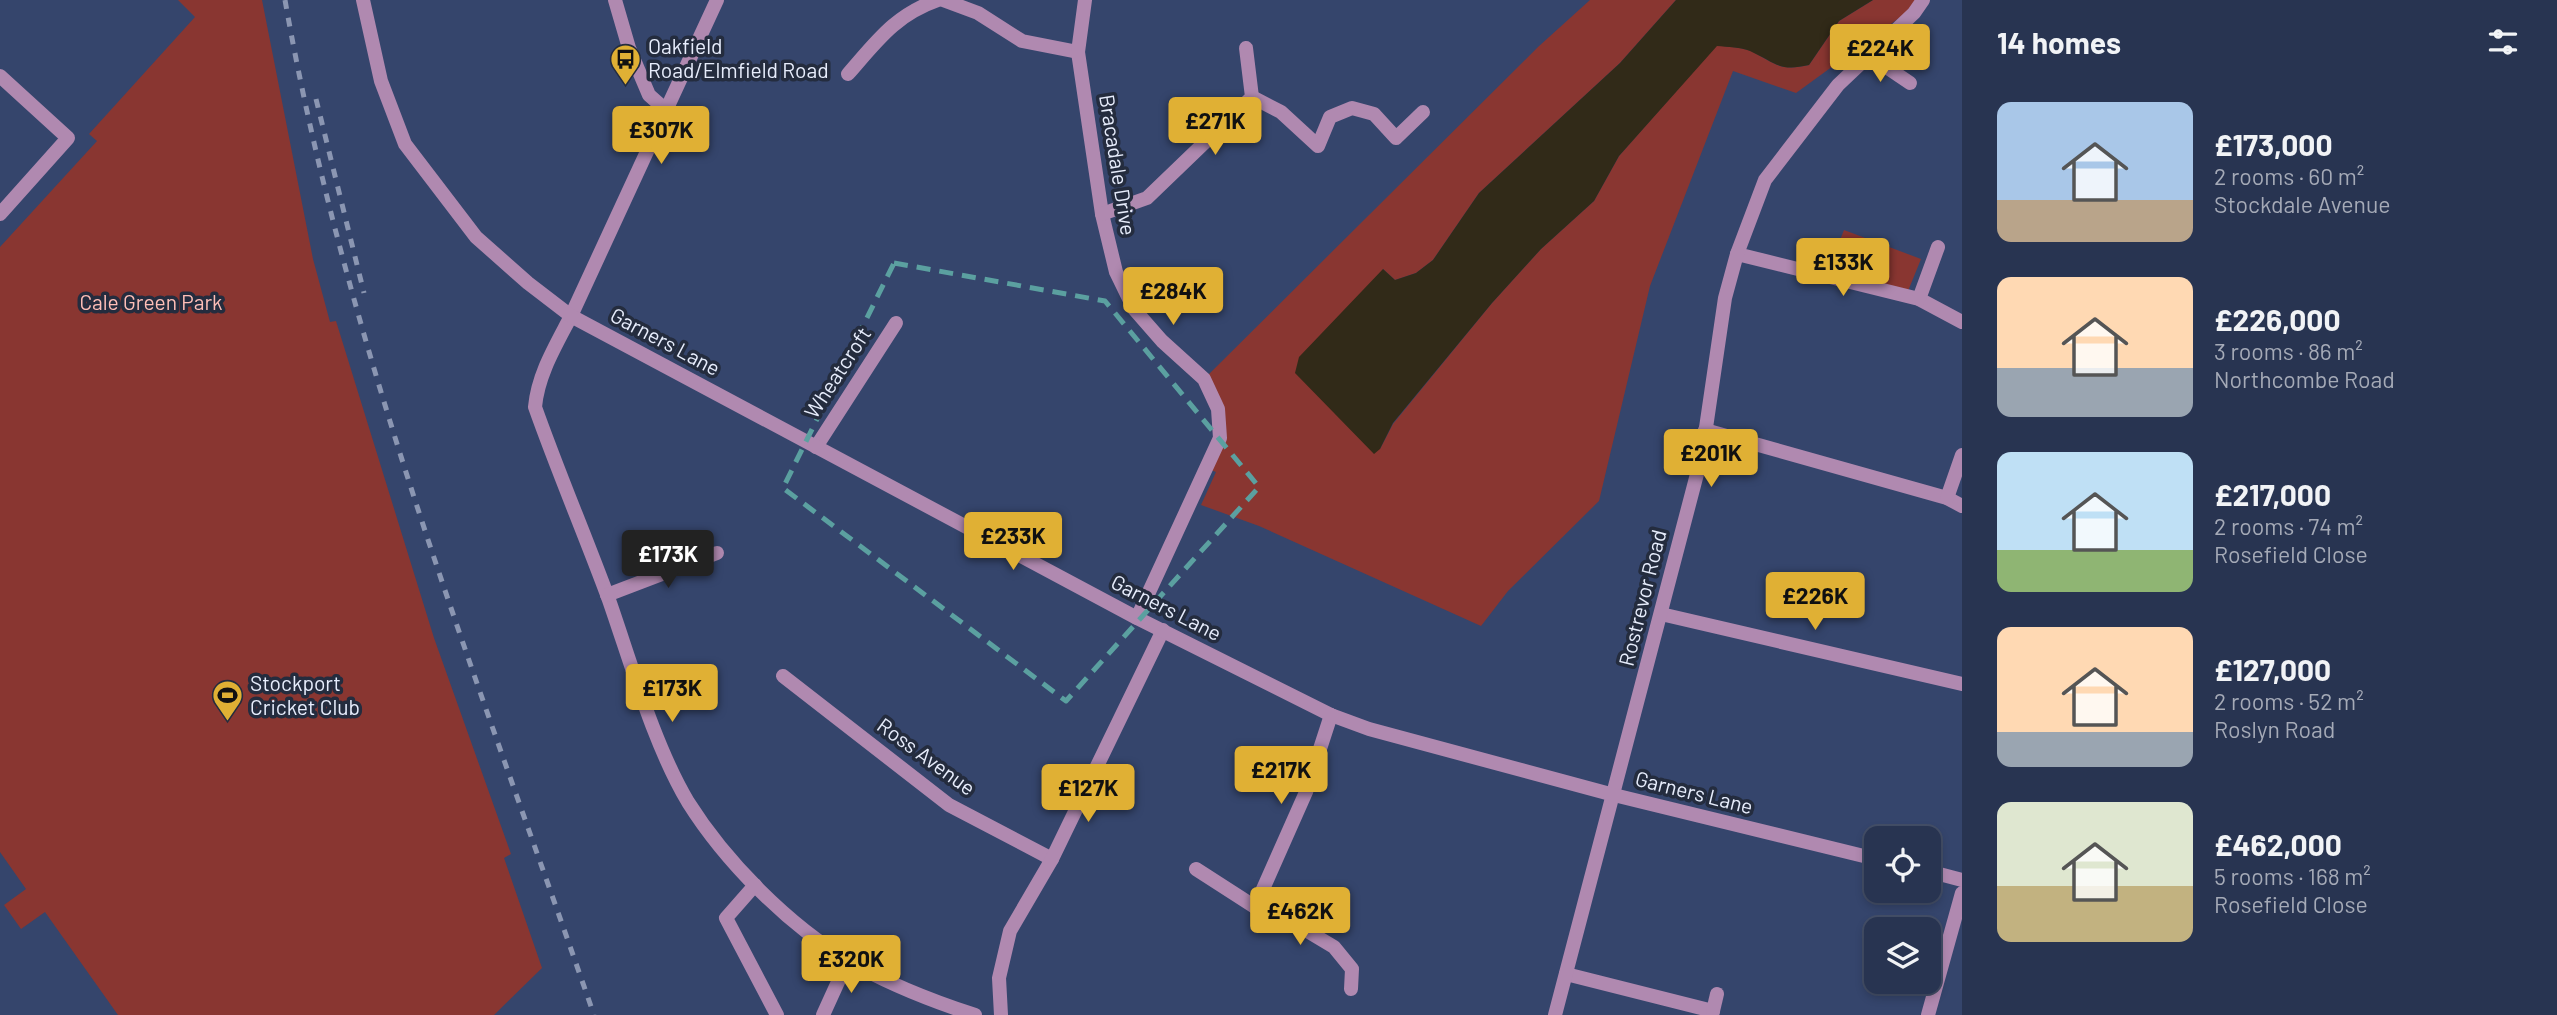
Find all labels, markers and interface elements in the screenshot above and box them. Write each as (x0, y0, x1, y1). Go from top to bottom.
icon: filters (2484, 23, 2522, 61)
pin: £224K (1831, 24, 1929, 84)
text: 14 homes (1997, 24, 2121, 60)
place label: Oakfield Road/Elmfield Road (648, 33, 829, 82)
text: £224K (1846, 33, 1914, 61)
bus stop icon: Oakfield Road/Elmfield Road (608, 42, 642, 86)
street label: Bracadale Drive (1095, 93, 1142, 237)
pin: £271K (1166, 97, 1264, 157)
pin: £307K (612, 106, 710, 166)
text: £271K (1184, 106, 1246, 134)
text: £307K (628, 115, 694, 143)
text: £173,000 (2214, 126, 2333, 162)
icon: home (2053, 130, 2137, 214)
text: 2 rooms · 60 m² (2214, 162, 2364, 190)
text: Stockdale Avenue (2214, 190, 2391, 218)
pin: £133K (1794, 238, 1892, 298)
text: £133K (1812, 247, 1874, 275)
pin: £284K (1124, 268, 1222, 327)
text: £284K (1139, 276, 1207, 304)
park label: Cale Green Park (79, 289, 223, 314)
street label: Garners Lane (607, 301, 725, 380)
text: £226,000 (2214, 301, 2341, 337)
icon: home (2053, 305, 2137, 389)
street label: Wheatcroft (798, 322, 875, 422)
text: 3 rooms · 86 m² (2214, 337, 2363, 365)
text: Northcombe Road (2214, 365, 2395, 393)
pin: £201K (1662, 430, 1760, 489)
text: £201K (1680, 438, 1742, 466)
text: £217,000 (2214, 476, 2331, 512)
icon: home (2053, 480, 2137, 564)
pin: £233K (964, 512, 1062, 572)
text: 2 rooms · 74 m² (2214, 512, 2363, 540)
text: £233K (980, 521, 1046, 549)
street label: Rostrevor Road (1613, 527, 1671, 668)
pin: £173K (619, 530, 717, 590)
text: £173K (638, 539, 698, 567)
text: Rosefield Close (2214, 540, 2368, 568)
street label: Garners Lane (1107, 568, 1226, 645)
pin: £226K (1766, 572, 1864, 632)
text: £226K (1782, 581, 1848, 609)
text: £127,000 (2214, 651, 2331, 687)
icon: home (2053, 655, 2137, 739)
pin: £173K (623, 664, 721, 724)
place label: Stockport Cricket Club (250, 670, 360, 719)
text: £173K (642, 673, 702, 701)
sports icon: Stockport Cricket Club (210, 679, 244, 723)
text: 2 rooms · 52 m² (2214, 687, 2364, 715)
street label: Ross Avenue (873, 712, 981, 800)
text: Roslyn Road (2214, 715, 2335, 743)
pin: £217K (1232, 746, 1330, 806)
text: £217K (1251, 755, 1311, 783)
pin: £127K (1039, 764, 1137, 824)
street label: Garners Lane (1633, 765, 1756, 818)
text: £127K (1058, 773, 1118, 801)
map controls (1864, 826, 1941, 994)
button: locate (1864, 826, 1941, 903)
text: £462,000 (2214, 826, 2342, 862)
icon: home (2053, 830, 2137, 914)
text: 5 rooms · 168 m² (2214, 862, 2371, 890)
pin: £462K (1251, 888, 1349, 947)
text: Rosefield Close (2214, 890, 2368, 918)
text: £462K (1266, 896, 1334, 924)
button: layers (1864, 917, 1941, 994)
pin: £320K (802, 936, 900, 995)
text: £320K (818, 944, 884, 972)

